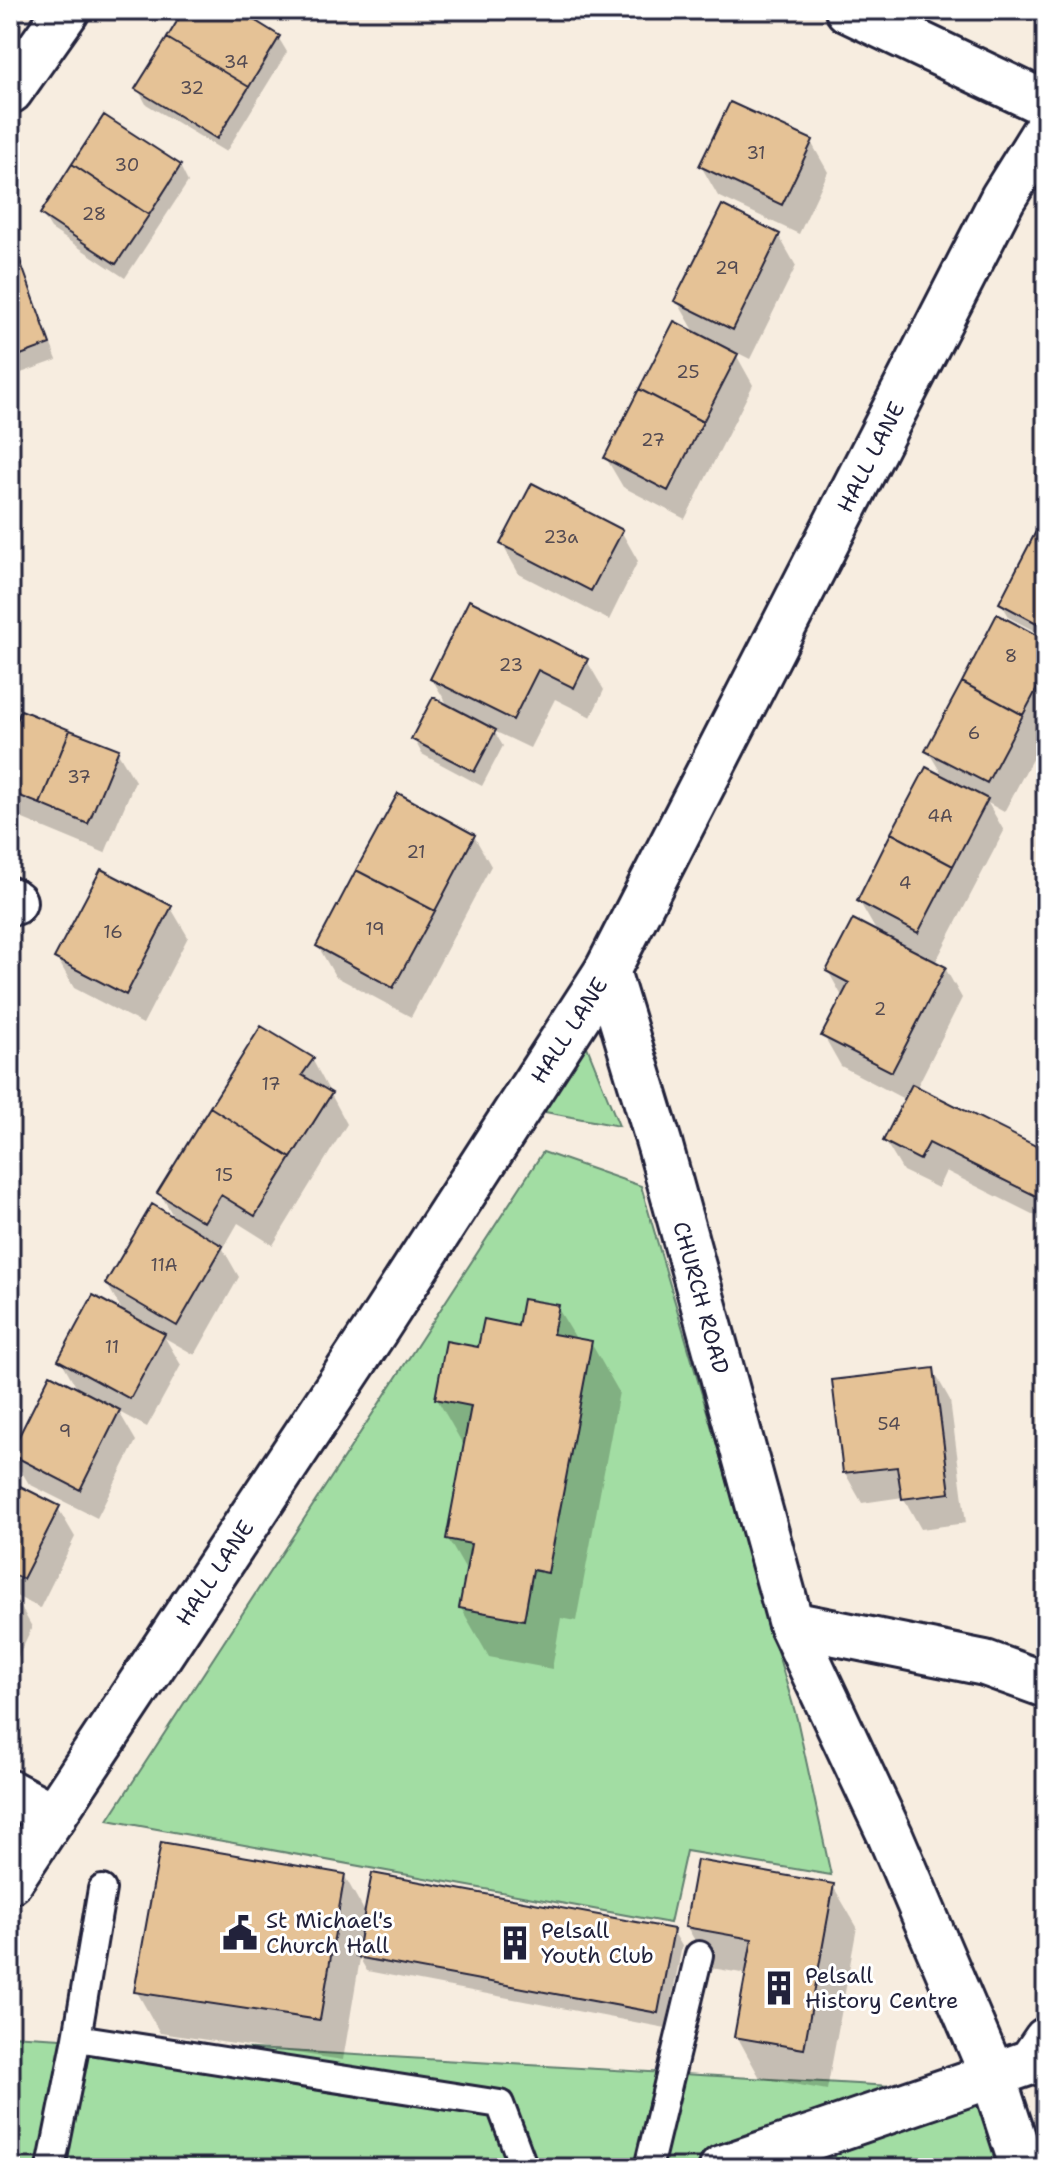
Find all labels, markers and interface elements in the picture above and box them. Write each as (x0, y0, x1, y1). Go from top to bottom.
house number: 34 (224, 50, 248, 74)
house number: 32 (180, 76, 204, 100)
house number: 31 (746, 141, 766, 165)
house number: 30 (115, 153, 139, 177)
house number: 28 (82, 202, 106, 226)
house number: 29 (715, 256, 739, 280)
house number: 25 (676, 360, 700, 384)
street label: HALL LANE (830, 397, 911, 518)
house number: 27 (641, 428, 665, 452)
house number: 23a (543, 525, 579, 549)
house number: 8 (1005, 644, 1017, 668)
house number: 23 (499, 653, 523, 677)
house number: 6 (968, 721, 980, 745)
house number: 37 (67, 765, 91, 789)
house number: 4A (927, 804, 953, 828)
house number: 21 (406, 840, 426, 864)
house number: 4 (899, 871, 911, 895)
house number: 19 (365, 917, 385, 941)
house number: 16 (103, 920, 123, 944)
street label: HALL LANE (524, 972, 614, 1089)
house number: 2 (874, 997, 886, 1021)
house number: 17 (261, 1072, 281, 1096)
house number: 15 (215, 1163, 233, 1187)
street label: CHURCH ROAD (666, 1218, 736, 1377)
house number: 11A (151, 1253, 177, 1277)
house number: 11 (105, 1335, 119, 1359)
house number: 54 (877, 1412, 901, 1436)
house number: 9 (59, 1419, 71, 1443)
street label: HALL LANE (169, 1515, 260, 1631)
place label: St Michael's Church Hall (266, 1906, 393, 1960)
public building icon: St Michael's Church Hall (221, 1914, 259, 1952)
place label: Pelsall Youth Club (541, 1916, 654, 1970)
building icon: Pelsall Youth Club (496, 1924, 534, 1962)
place label: Pelsall History Centre (805, 1961, 959, 2015)
building icon: Pelsall History Centre (760, 1969, 798, 2007)

